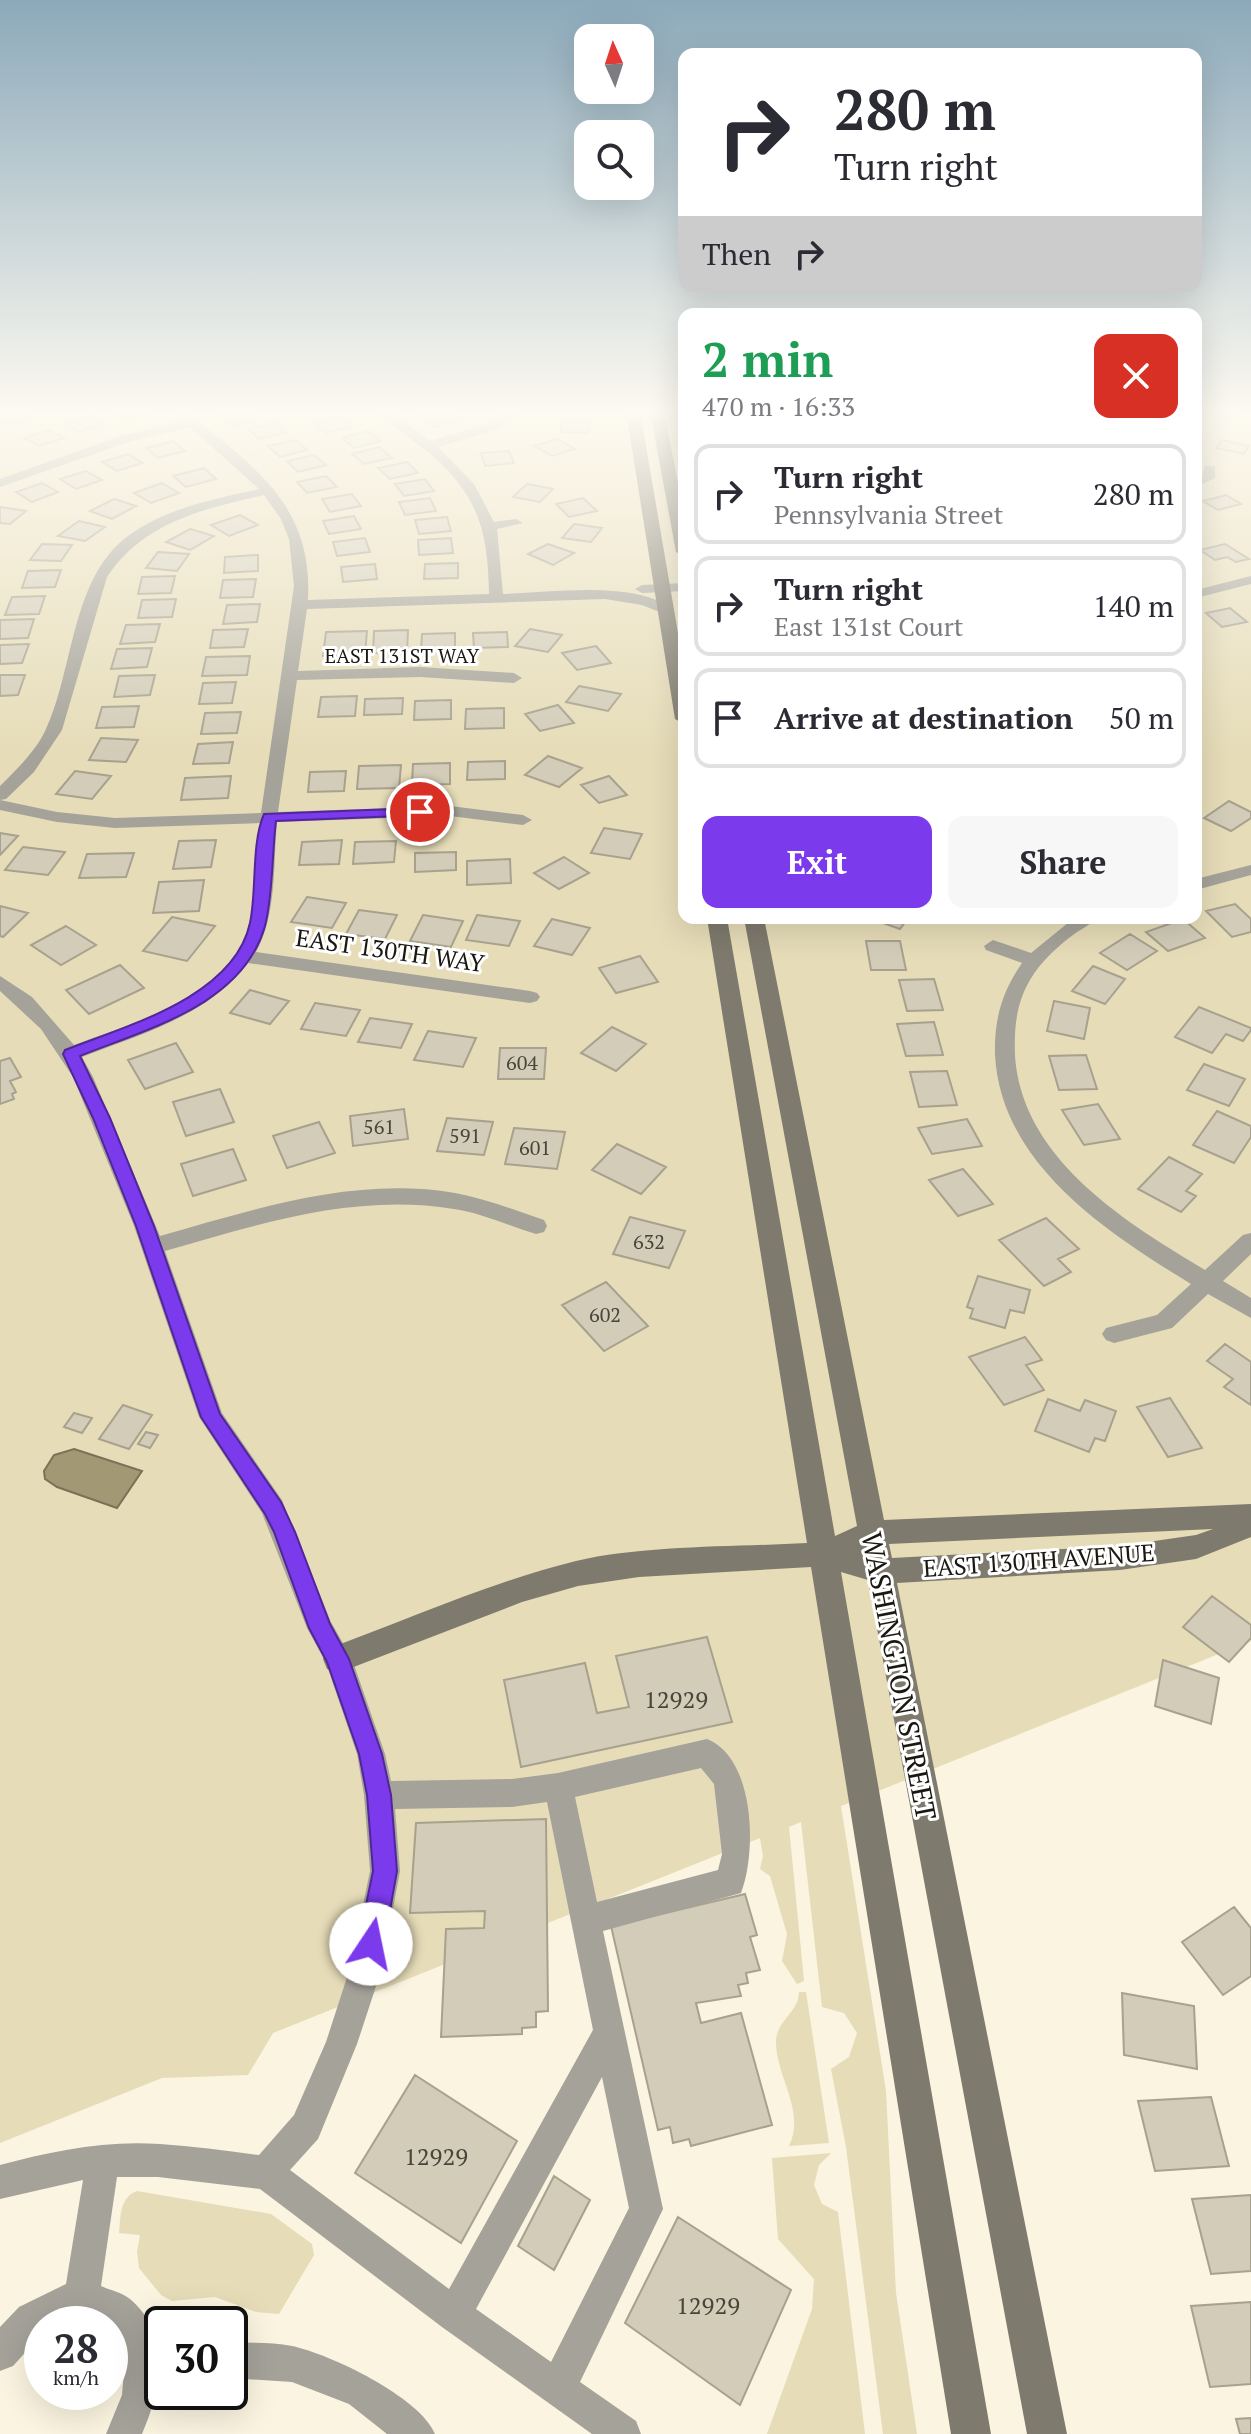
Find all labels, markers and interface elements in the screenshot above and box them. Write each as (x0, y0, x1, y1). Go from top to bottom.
north arrow (574, 24, 654, 104)
map controls (574, 24, 654, 200)
text: 280 m (834, 72, 996, 146)
icon: right (702, 80, 806, 184)
button: search (574, 120, 654, 200)
text: Turn right (834, 143, 998, 190)
icon: right (787, 232, 831, 276)
text: Then (702, 234, 771, 274)
text: 2 min (702, 327, 833, 391)
button: close (1094, 334, 1178, 418)
text: 470 m · 16:33 (702, 389, 855, 423)
text: Turn right (774, 457, 923, 497)
icon: right (706, 472, 750, 516)
text: 280 m (1093, 474, 1174, 514)
text: Pennsylvania Street (774, 497, 1003, 531)
text: Turn right (774, 569, 923, 609)
icon: right (706, 584, 750, 628)
text: 140 m (1093, 586, 1174, 626)
text: East 131st Court (774, 609, 963, 643)
street label: EAST 131ST WAY (325, 642, 480, 669)
icon: arrive (706, 696, 750, 740)
text: Arrive at destination (774, 698, 1073, 738)
text: 50 m (1109, 698, 1174, 738)
pin (386, 778, 454, 846)
icon: arrive (398, 790, 442, 834)
button: Exit (702, 816, 932, 908)
button: Share (948, 816, 1178, 908)
street label: EAST 130TH WAY (294, 921, 487, 979)
house number: 604 (506, 1049, 538, 1076)
house number: 561 (363, 1113, 395, 1140)
house number: 591 (449, 1122, 481, 1149)
house number: 601 (519, 1134, 551, 1161)
house number: 632 (633, 1228, 665, 1255)
house number: 602 (589, 1301, 621, 1328)
street label: WASHINGTON STREET (853, 1529, 946, 1823)
street label: EAST 130TH AVENUE (922, 1536, 1156, 1584)
house number: 12929 (644, 1683, 708, 1715)
position arrow (329, 1902, 413, 1986)
house number: 12929 (404, 2140, 468, 2172)
house number: 12929 (676, 2289, 740, 2321)
speed limit sign: 30 (144, 2306, 248, 2410)
text: 28 (53, 2321, 99, 2374)
text: km/h (53, 2364, 99, 2391)

